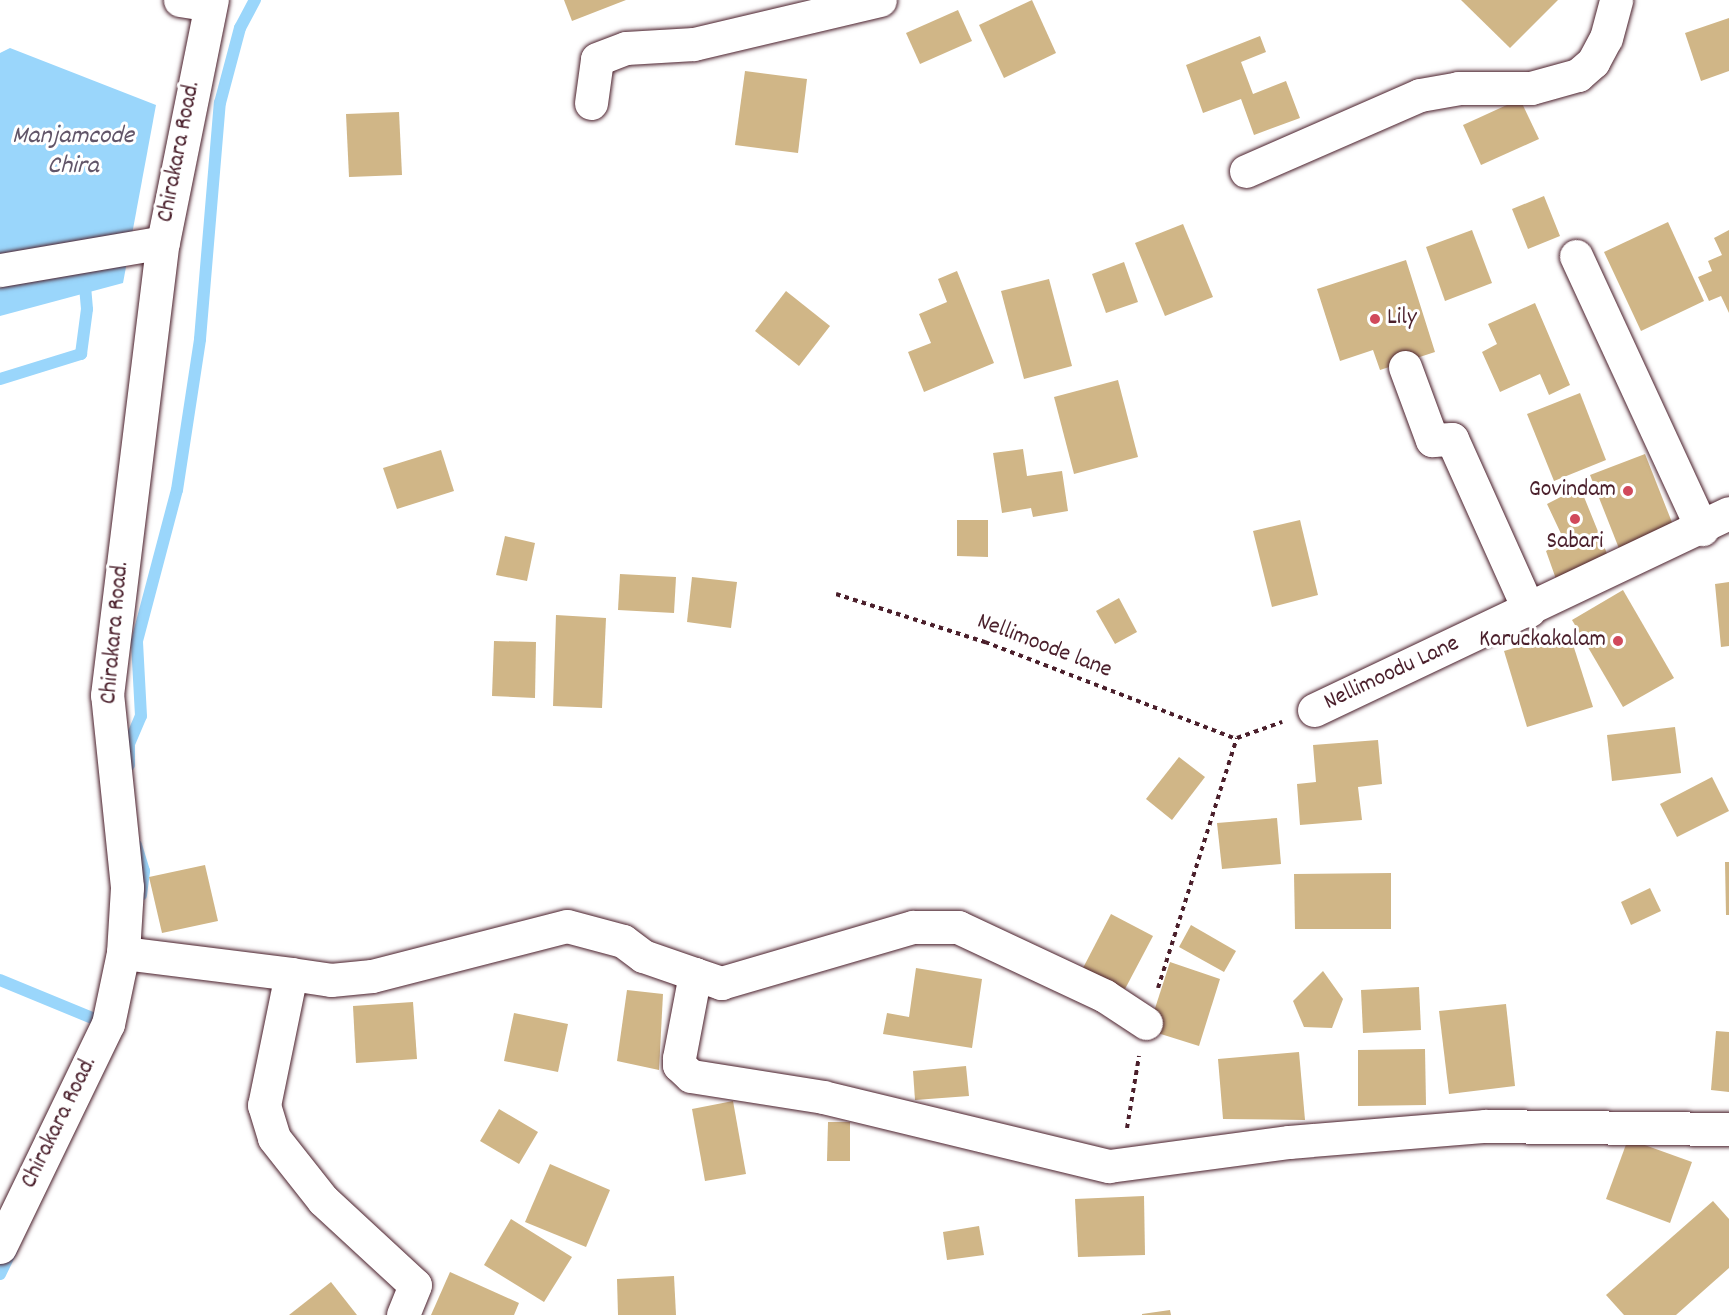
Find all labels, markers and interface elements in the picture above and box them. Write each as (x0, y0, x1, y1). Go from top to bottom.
street label: Chirakara Road. (152, 79, 208, 225)
water label: Manjamcode Chira (12, 121, 134, 182)
place label: Lily (1387, 305, 1417, 333)
marker: Lily (1368, 312, 1382, 326)
place label: Govindam (1529, 477, 1616, 505)
marker: Govindam (1621, 484, 1635, 498)
marker: Sabari (1568, 512, 1582, 526)
place label: Sabari (1547, 529, 1603, 557)
street label: Chirakara Road. (95, 561, 137, 705)
street label: Nellimoode lane (973, 608, 1115, 686)
place label: Karuckakalam (1479, 627, 1606, 655)
street label: Nellimoodu Lane (1320, 630, 1464, 718)
marker: Karuckakalam (1611, 634, 1625, 648)
street label: Chirakara Road. (16, 1052, 104, 1194)

